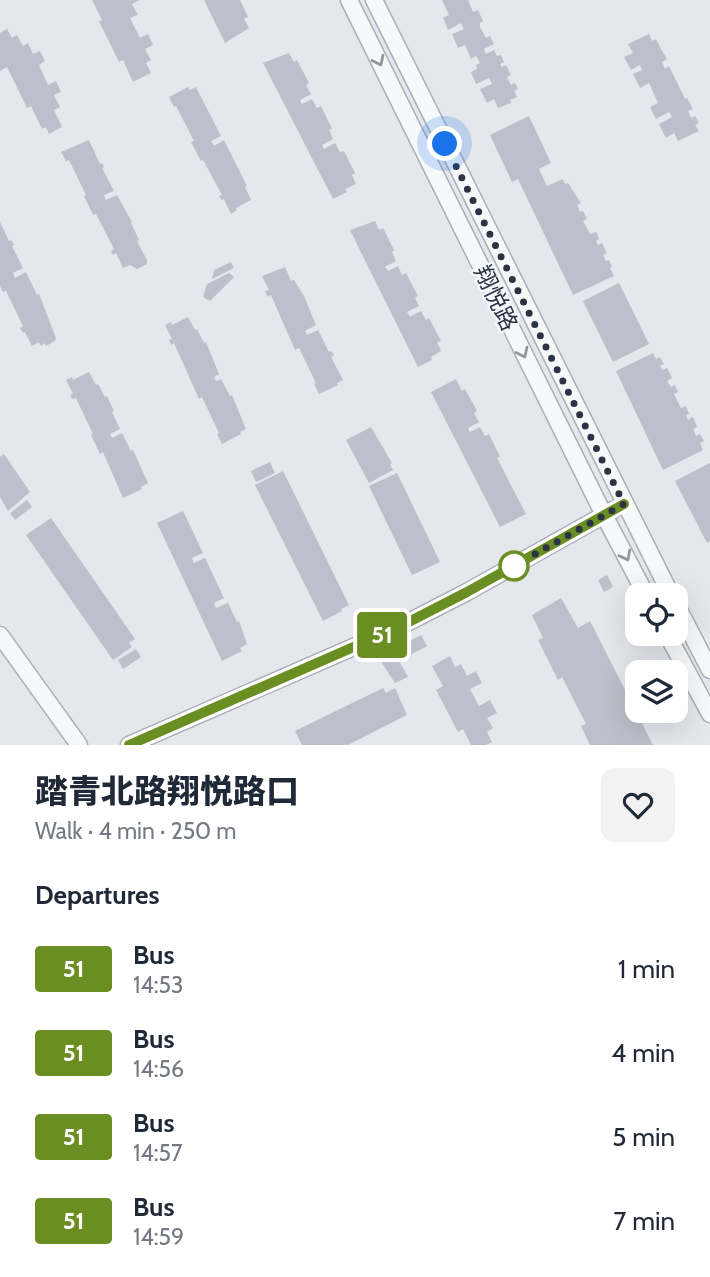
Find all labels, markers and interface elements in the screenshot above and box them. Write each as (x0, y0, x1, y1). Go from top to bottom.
one-way arrow (371, 54, 385, 66)
your location (427, 126, 462, 161)
street label: 翔悦路 (468, 261, 524, 335)
one-way arrow (515, 346, 529, 358)
one-way arrow (617, 549, 631, 561)
unlabelled marker (499, 551, 529, 581)
map controls (625, 583, 688, 723)
button: locate (625, 583, 688, 646)
line badge: 51 (350, 612, 414, 658)
text: 51 (371, 620, 393, 649)
button: layers (625, 660, 688, 723)
button: heart (601, 768, 675, 842)
text: 踏青北路翔悦路口 (35, 771, 299, 811)
text: Walk · 4 min · 250 m (35, 817, 237, 845)
text: Departures (35, 879, 159, 911)
text: Bus (133, 939, 174, 971)
text: 1 min (618, 953, 675, 985)
text: 51 (63, 954, 84, 983)
text: 14:53 (133, 971, 183, 999)
text: Bus (133, 1023, 174, 1055)
text: 4 min (611, 1037, 675, 1069)
text: 51 (63, 1038, 84, 1067)
text: 14:56 (133, 1055, 184, 1083)
text: Bus (133, 1107, 174, 1139)
text: 5 min (612, 1121, 675, 1153)
text: 51 (63, 1122, 84, 1151)
text: 14:57 (133, 1139, 183, 1167)
text: Bus (133, 1191, 174, 1223)
text: 7 min (613, 1205, 675, 1237)
text: 51 (63, 1206, 84, 1235)
text: 14:59 (133, 1223, 184, 1251)

